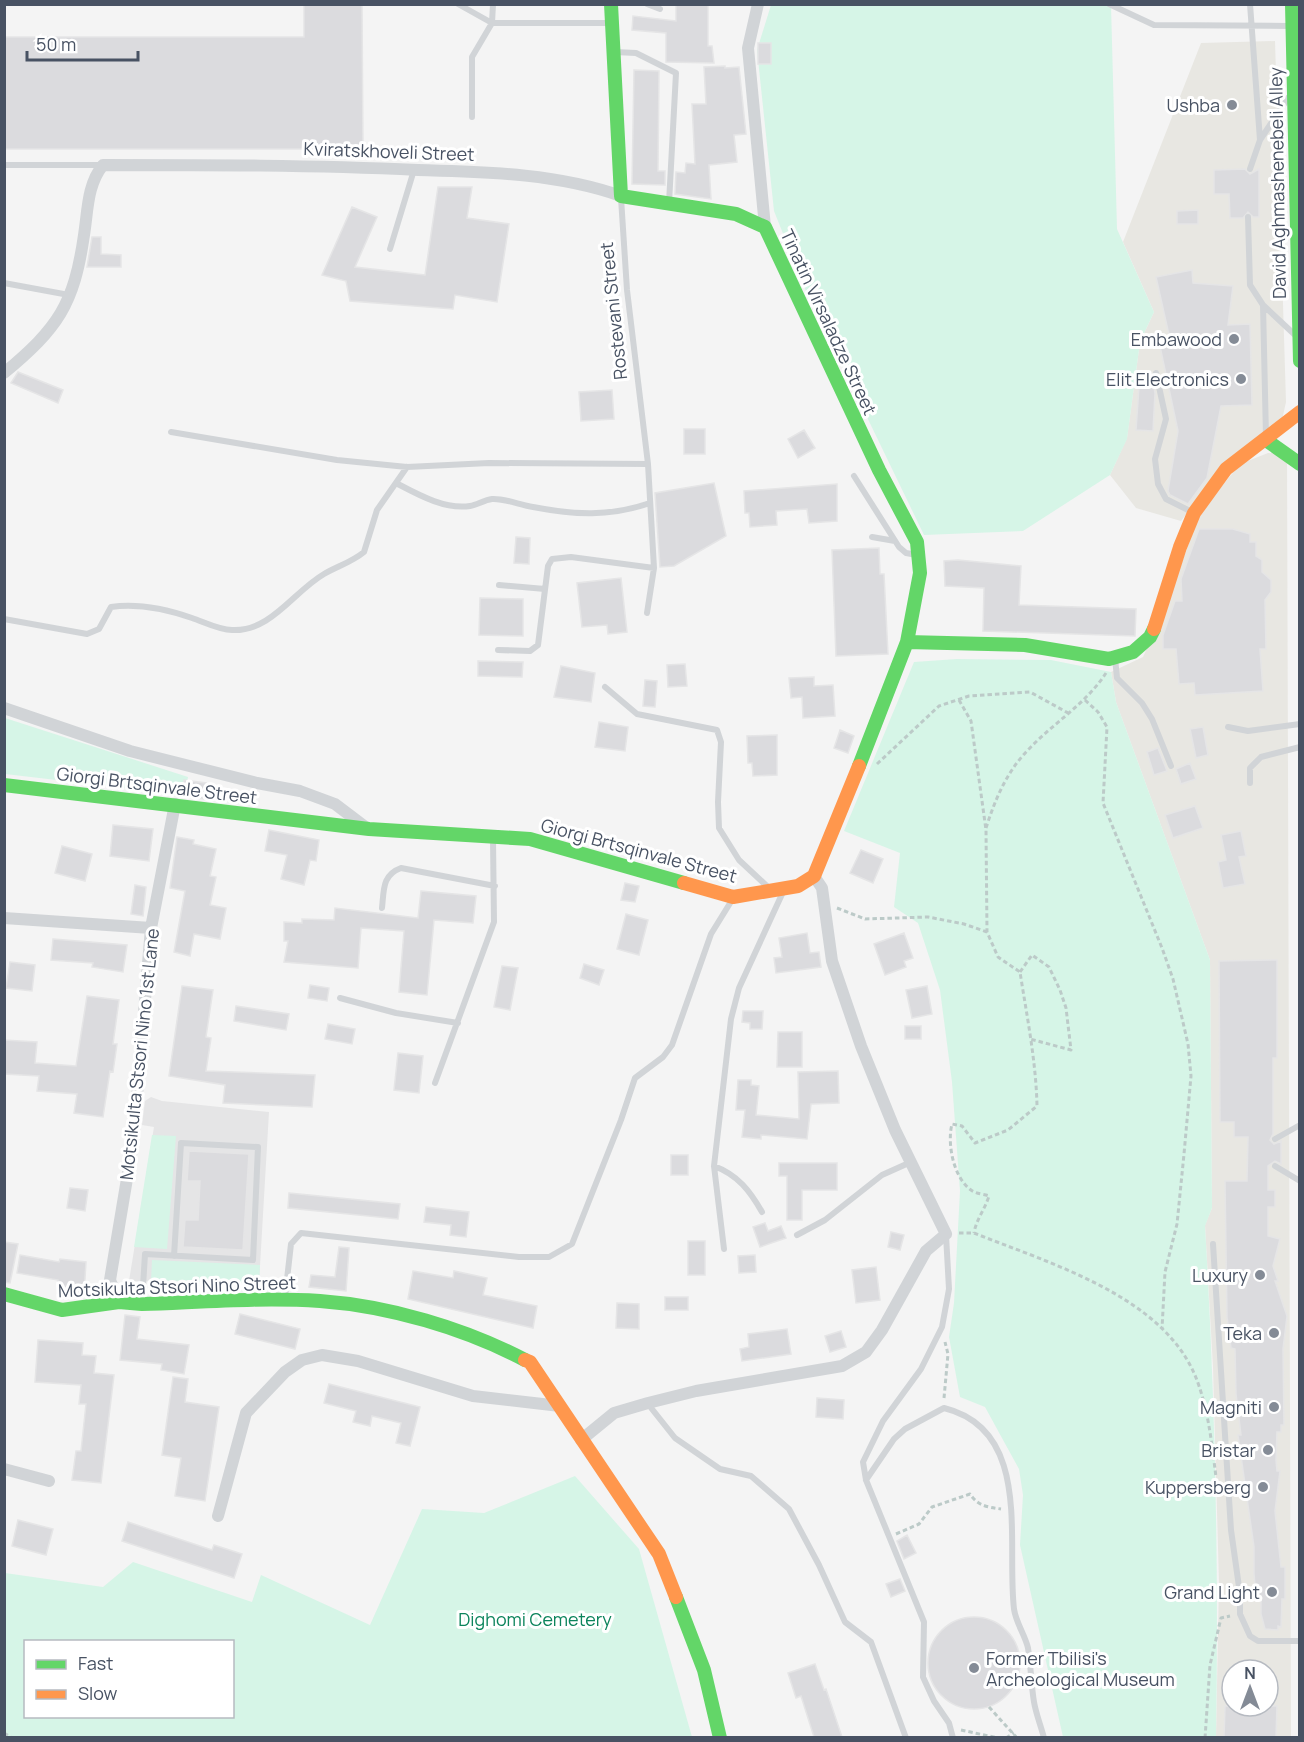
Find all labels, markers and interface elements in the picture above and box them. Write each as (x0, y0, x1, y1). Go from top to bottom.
scale bar (27, 24, 138, 62)
text: 50 m (36, 32, 76, 56)
street label: David Aghmashenebeli Alley (1263, 66, 1291, 299)
place label: Ushba (1167, 93, 1220, 117)
marker: Ushba (1225, 98, 1239, 112)
street label: Kviratskhoveli Street (303, 136, 475, 166)
street label: Tinatin Virsaladze Street (775, 225, 883, 419)
street label: Rostevani Street (594, 241, 632, 381)
place label: Embawood (1131, 327, 1222, 351)
marker: Embawood (1227, 332, 1241, 346)
place label: Elit Electronics (1106, 367, 1229, 391)
marker: Elit Electronics (1234, 372, 1248, 386)
street label: Giorgi Brtsqinvale Street (55, 761, 259, 809)
street label: Giorgi Brtsqinvale Street (538, 812, 740, 888)
street label: Motsikulta Stsori Nino 1st Lane (114, 927, 164, 1181)
place label: Luxury (1192, 1263, 1248, 1287)
marker: Luxury (1253, 1268, 1267, 1282)
street label: Motsikulta Stsori Nino Street (58, 1270, 296, 1302)
place label: Teka (1223, 1321, 1262, 1345)
marker: Teka (1267, 1326, 1281, 1340)
place label: Magniti (1200, 1395, 1262, 1419)
marker: Magniti (1267, 1400, 1281, 1414)
place label: Bristar (1201, 1438, 1257, 1462)
marker: Bristar (1261, 1443, 1275, 1457)
place label: Kuppersberg (1145, 1475, 1251, 1499)
marker: Kuppersberg (1256, 1480, 1270, 1494)
place label: Grand Light (1164, 1580, 1260, 1604)
marker: Grand Light (1265, 1585, 1279, 1599)
park label: Dighomi Cemetery (458, 1607, 612, 1631)
legend (24, 1640, 234, 1718)
place label: Former Tbilisi's Archeological Museum (986, 1646, 1175, 1691)
text: Fast (78, 1651, 113, 1675)
north arrow (1220, 1658, 1280, 1718)
marker: Former Tbilisi's Archeological Museum (967, 1661, 981, 1675)
text: N (1244, 1662, 1256, 1684)
text: Slow (78, 1681, 118, 1705)

